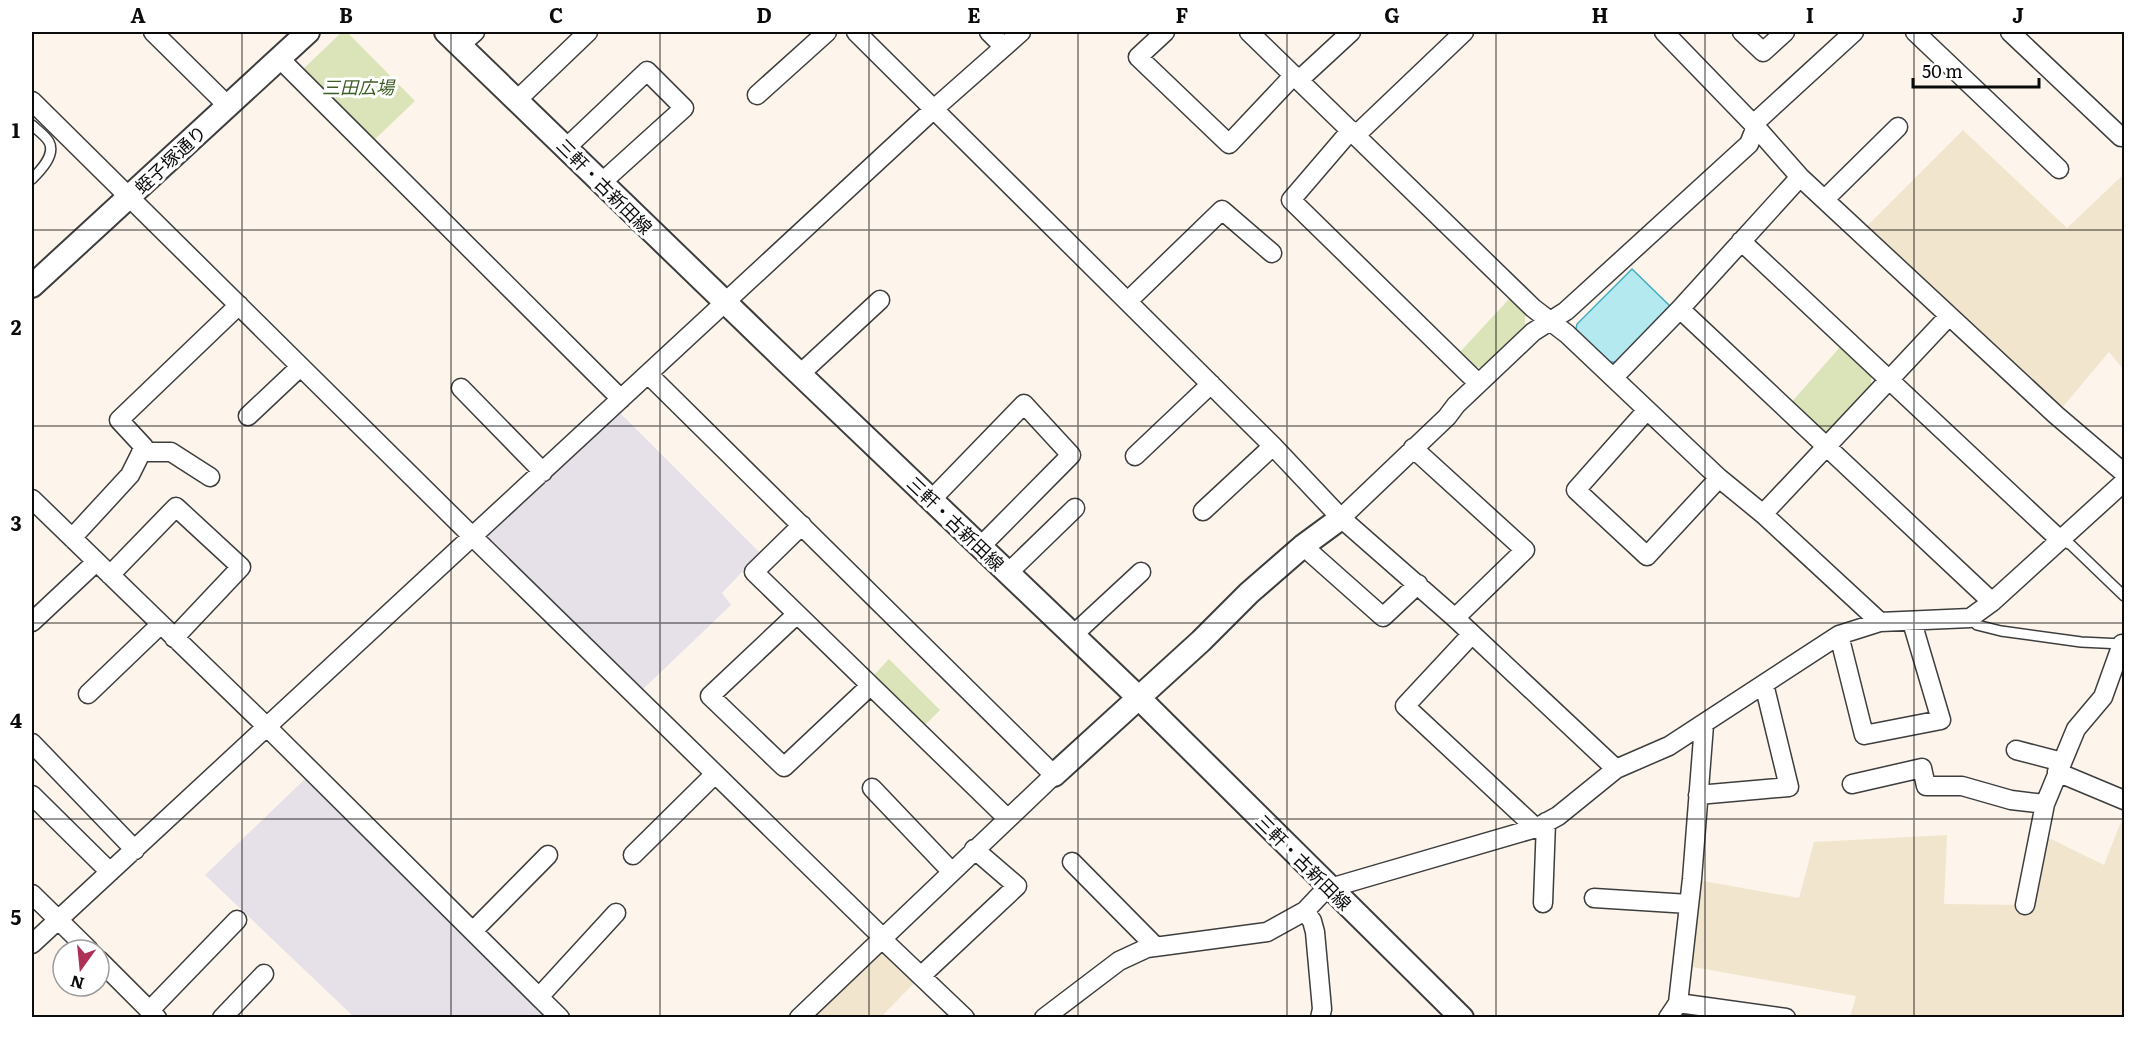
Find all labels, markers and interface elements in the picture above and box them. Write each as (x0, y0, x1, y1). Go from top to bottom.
text: A (130, 0, 146, 29)
text: B (339, 0, 353, 29)
text: C (549, 0, 563, 29)
text: D (756, 0, 772, 29)
text: E (967, 0, 981, 29)
text: F (1176, 0, 1189, 29)
text: G (1384, 0, 1400, 29)
text: H (1592, 0, 1608, 29)
text: I (1806, 0, 1814, 29)
text: J (2012, 0, 2024, 29)
scale bar (1913, 51, 2039, 89)
text: 50 m (1922, 57, 1963, 84)
park label: 三田広場 (322, 73, 396, 100)
text: 1 (12, 114, 20, 144)
street label: 蛭子塚通り (128, 118, 212, 200)
street label: 三軒・古新田線 (551, 132, 659, 240)
text: 2 (11, 311, 22, 341)
street label: 三軒・古新田線 (901, 470, 1011, 576)
text: 3 (10, 507, 22, 537)
text: 4 (10, 704, 22, 734)
street label: 三軒・古新田線 (1250, 808, 1358, 916)
text: 5 (11, 901, 22, 931)
north arrow (51, 938, 111, 998)
text: N (67, 970, 86, 997)

